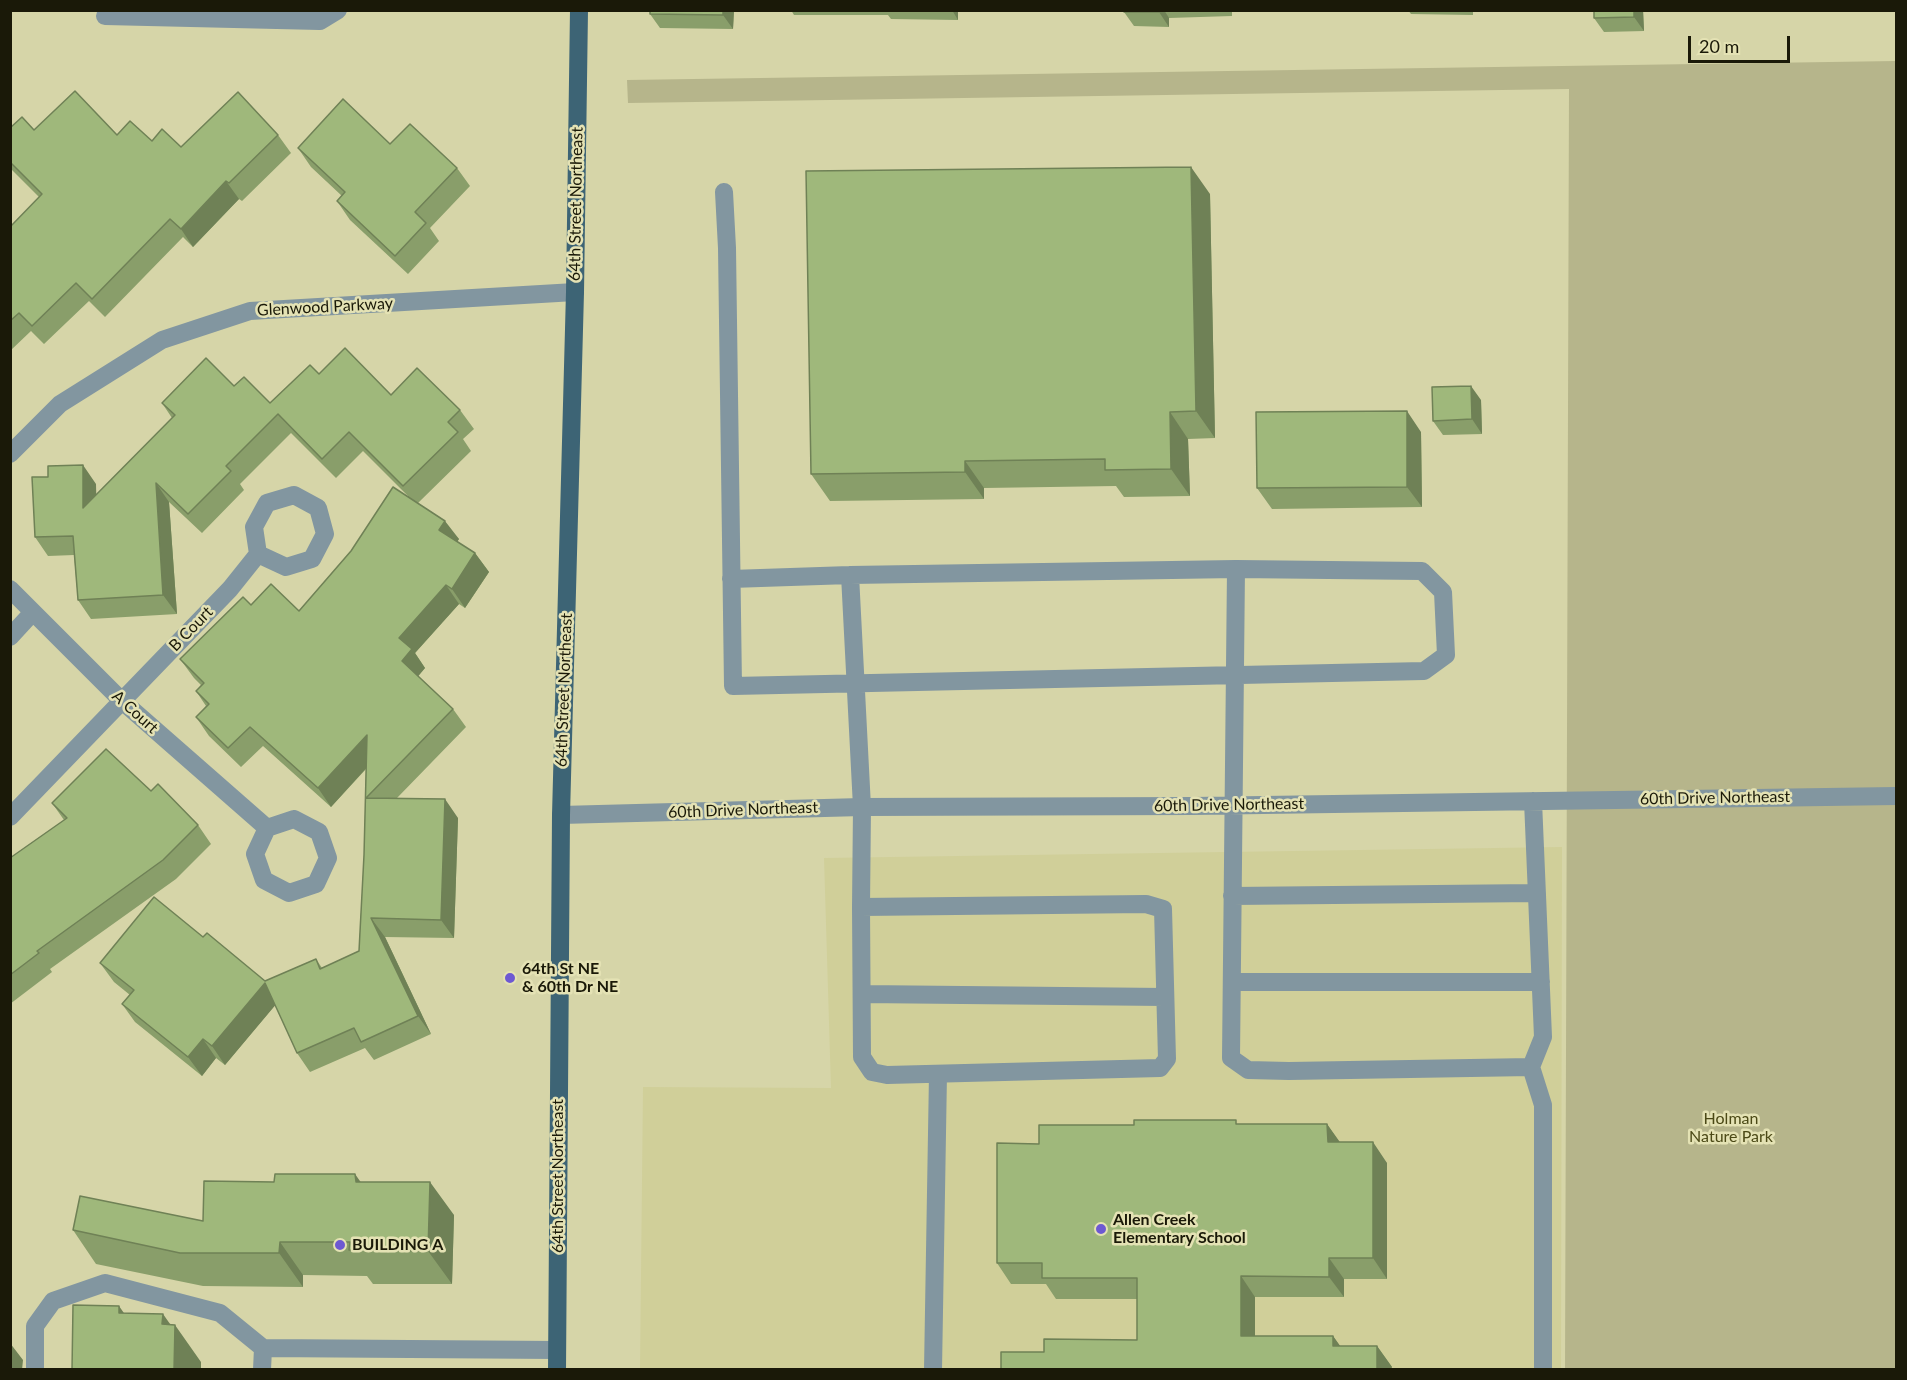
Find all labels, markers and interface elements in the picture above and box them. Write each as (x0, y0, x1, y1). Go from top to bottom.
scale bar (1691, 24, 1793, 62)
text: 20 m (1699, 35, 1739, 57)
street label: 64th Street Northeast (565, 127, 587, 281)
street label: Glenwood Parkway (257, 294, 393, 320)
street label: B Court (165, 603, 217, 655)
street label: 64th Street Northeast (552, 613, 576, 767)
street label: A Court (108, 686, 162, 738)
street label: 60th Drive Northeast (1640, 787, 1790, 809)
street label: 60th Drive Northeast (1154, 794, 1304, 816)
street label: 60th Drive Northeast (668, 798, 818, 822)
place label: 64th St NE & 60th Dr NE (522, 959, 618, 997)
marker: 64th St NE & 60th Dr NE (503, 971, 517, 985)
street label: 64th Street Northeast (548, 1099, 568, 1253)
park label: Holman Nature Park (1689, 1109, 1773, 1147)
place label: Allen Creek Elementary School (1113, 1210, 1246, 1248)
marker: Allen Creek Elementary School (1094, 1222, 1108, 1236)
place label: BUILDING A (352, 1235, 443, 1255)
marker: BUILDING A (333, 1238, 347, 1252)

